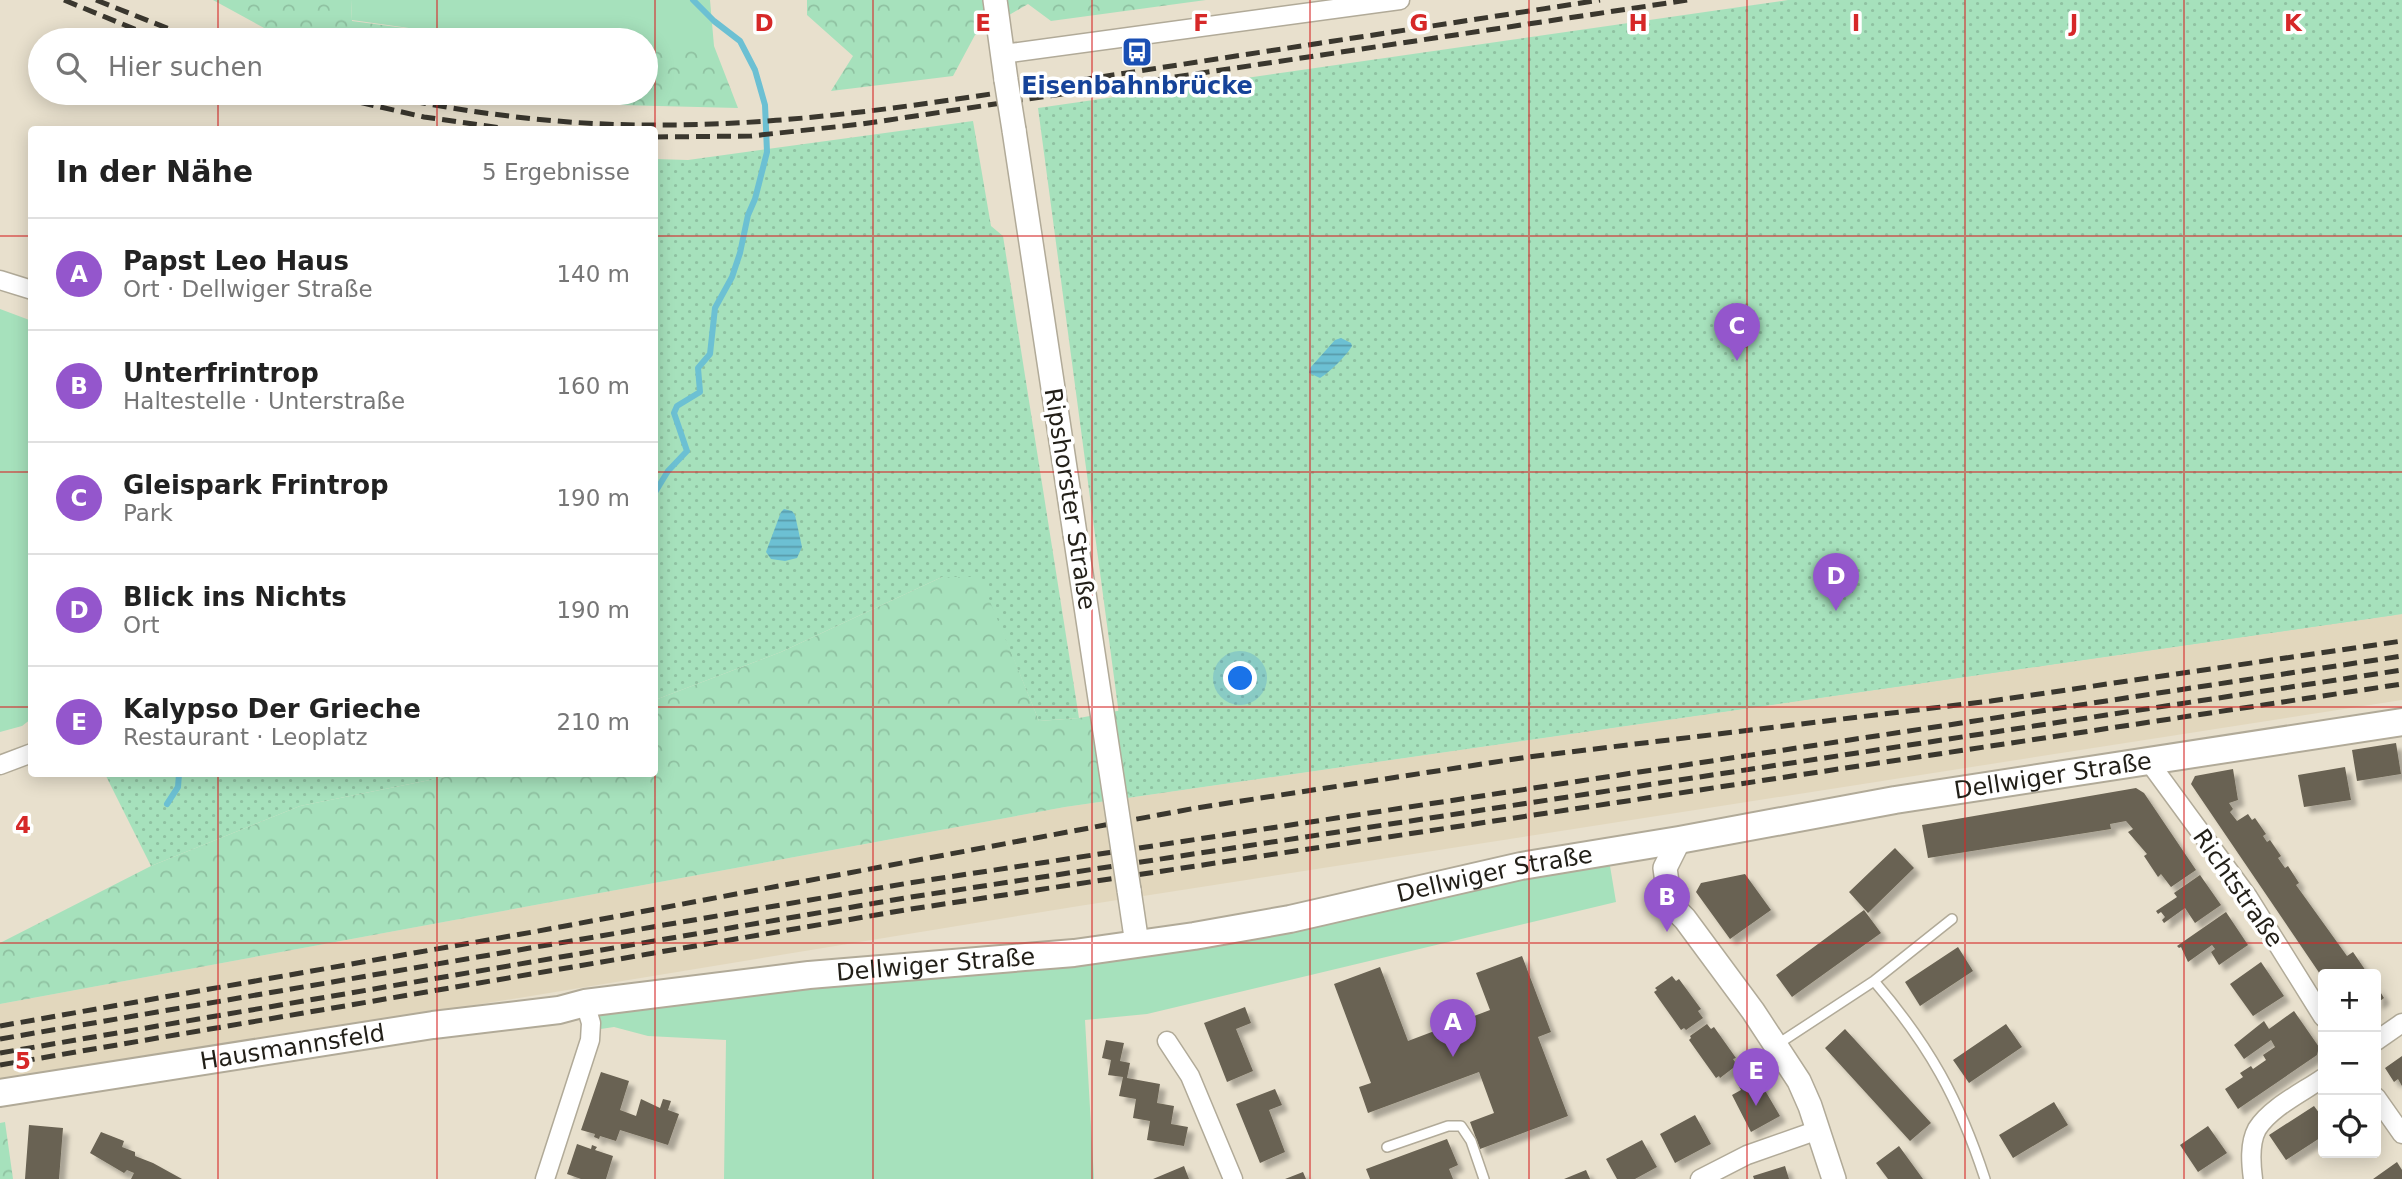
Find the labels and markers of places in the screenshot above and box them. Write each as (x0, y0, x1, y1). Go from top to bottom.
bus stop icon: Eisenbahnbrücke (1120, 35, 1154, 69)
place label: Eisenbahnbrücke (1021, 72, 1253, 100)
pin: C (1714, 303, 1760, 361)
pin: D (1813, 553, 1859, 611)
pin: B (1644, 874, 1690, 932)
pin: A (1430, 999, 1476, 1057)
pin: E (1733, 1048, 1779, 1106)

